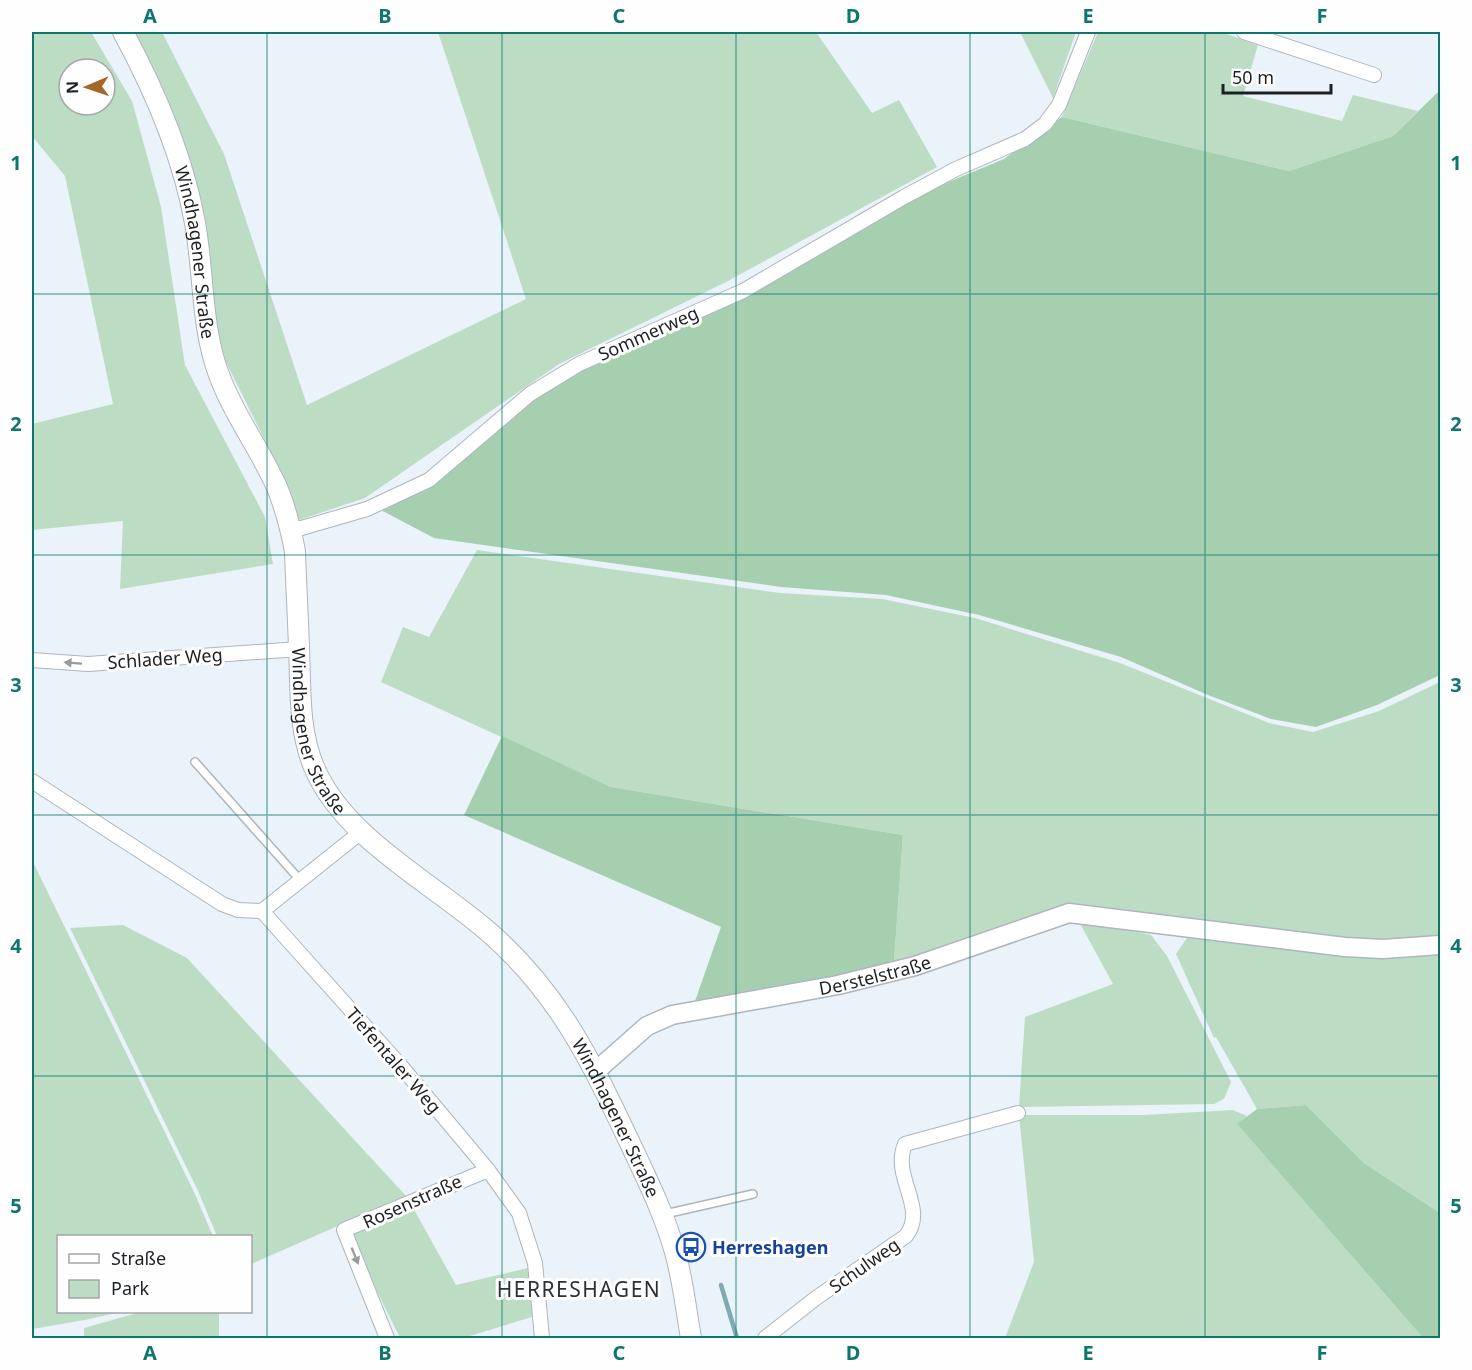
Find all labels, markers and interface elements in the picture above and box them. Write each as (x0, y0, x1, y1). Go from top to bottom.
text: A (143, 2, 157, 29)
text: B (378, 2, 392, 29)
text: C (613, 2, 626, 29)
text: D (846, 2, 860, 29)
text: E (1082, 2, 1094, 29)
text: F (1317, 2, 1327, 29)
north arrow (57, 57, 117, 117)
scale bar (1223, 57, 1331, 95)
text: 50 m (1232, 65, 1274, 89)
text: N (61, 81, 83, 94)
text: 1 (10, 149, 22, 176)
text: 1 (1450, 149, 1462, 176)
street label: Windhagener Straße (170, 163, 221, 341)
street label: Sommerweg (594, 300, 702, 366)
text: 2 (10, 410, 22, 437)
text: 2 (1450, 410, 1462, 437)
street label: Schlader Weg (107, 642, 223, 674)
street label: Windhagener Straße (287, 647, 352, 820)
one-way arrow (64, 658, 83, 668)
text: 3 (10, 671, 22, 698)
text: 3 (1450, 671, 1462, 698)
text: 4 (10, 932, 22, 959)
text: 4 (1450, 932, 1462, 959)
street label: Derstelstraße (817, 949, 934, 1000)
street label: Tiefentaler Weg (341, 1002, 447, 1118)
street label: Windhagener Straße (567, 1034, 666, 1201)
street label: Rosenstraße (359, 1169, 465, 1233)
text: 5 (10, 1192, 22, 1219)
text: 5 (1450, 1192, 1462, 1219)
bus stop icon: Herreshagen (675, 1231, 707, 1263)
street label: Schulweg (824, 1232, 904, 1298)
legend (57, 1235, 252, 1313)
place label: Herreshagen (712, 1235, 828, 1259)
text: Straße (111, 1246, 166, 1270)
one-way arrow (350, 1248, 360, 1266)
district label: HERRESHAGEN (497, 1275, 661, 1303)
text: Park (111, 1276, 149, 1300)
text: A (143, 1339, 157, 1366)
text: B (378, 1339, 392, 1366)
text: C (613, 1339, 626, 1366)
text: D (846, 1339, 860, 1366)
text: E (1082, 1339, 1094, 1366)
text: F (1317, 1339, 1327, 1366)

